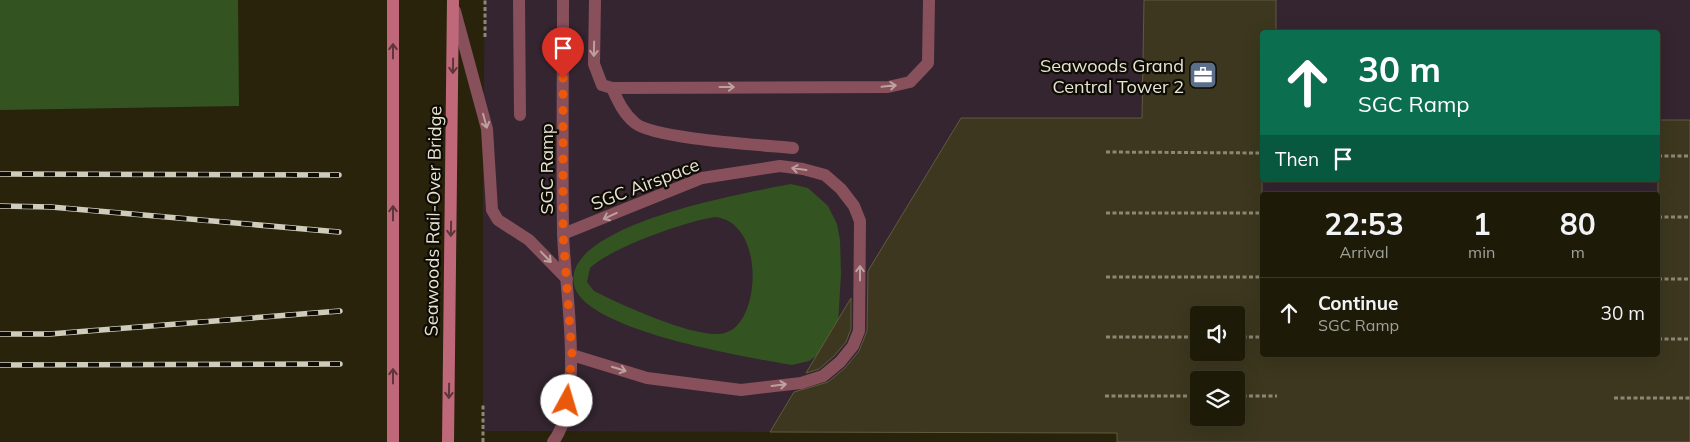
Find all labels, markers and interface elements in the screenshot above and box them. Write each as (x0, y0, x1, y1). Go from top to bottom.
pin (542, 27, 584, 78)
icon: arrive (549, 34, 577, 62)
one-way arrow (589, 40, 599, 56)
one-way arrow (388, 43, 398, 60)
text: 30 m (1358, 47, 1441, 91)
icon: ahead (1275, 50, 1340, 115)
place label: Seawoods Grand Central Tower 2 (1040, 54, 1184, 98)
one-way arrow (448, 58, 458, 74)
office icon: Seawoods Grand Central Tower 2 (1188, 60, 1218, 90)
one-way arrow (881, 81, 897, 91)
one-way arrow (718, 82, 734, 92)
text: SGC Ramp (1358, 90, 1469, 118)
street label: Seawoods Rail-Over Bridge (419, 106, 447, 336)
one-way arrow (481, 113, 490, 129)
street label: SGC Ramp (535, 123, 558, 215)
icon: arrive (1329, 145, 1357, 173)
text: Then (1275, 147, 1319, 171)
street label: SGC Airspace (587, 153, 703, 215)
one-way arrow (791, 163, 807, 173)
text: 22:53 (1324, 205, 1404, 243)
text: 1 (1473, 205, 1491, 243)
text: 80 (1560, 205, 1596, 243)
one-way arrow (388, 206, 398, 222)
one-way arrow (603, 212, 618, 221)
one-way arrow (446, 220, 456, 236)
text: Arrival (1340, 242, 1389, 262)
text: min (1468, 242, 1495, 262)
text: m (1571, 242, 1585, 262)
one-way arrow (540, 251, 552, 264)
one-way arrow (856, 265, 865, 281)
text: Continue (1318, 291, 1398, 315)
icon: ahead (1275, 299, 1303, 327)
text: 30 m (1601, 301, 1645, 325)
map controls (1190, 306, 1245, 426)
button: sound (1190, 306, 1245, 361)
text: SGC Ramp (1318, 315, 1399, 335)
one-way arrow (610, 365, 626, 375)
one-way arrow (388, 368, 398, 384)
button: layers (1190, 371, 1245, 426)
position arrow (540, 374, 592, 426)
one-way arrow (770, 380, 786, 390)
one-way arrow (444, 382, 454, 399)

